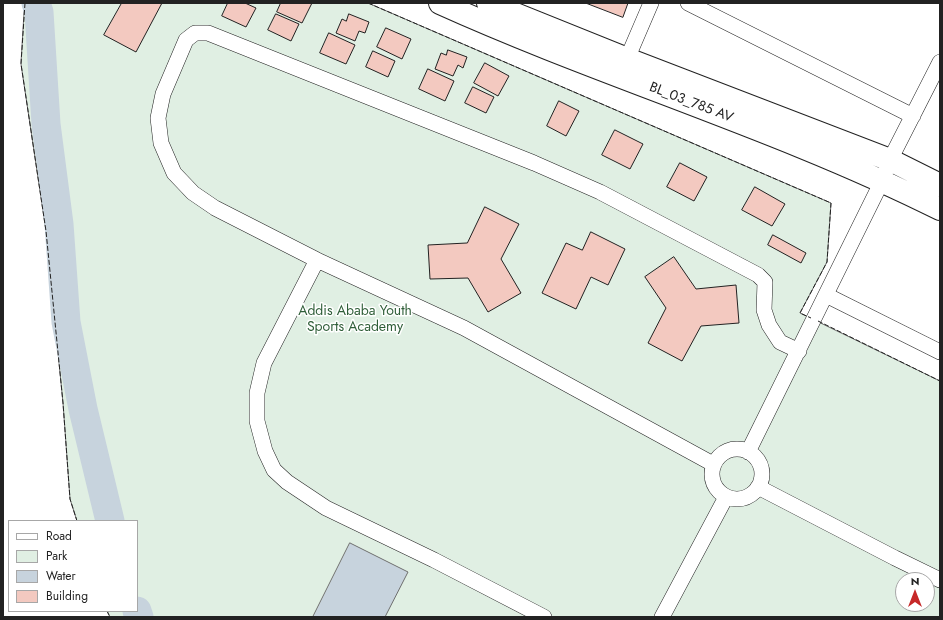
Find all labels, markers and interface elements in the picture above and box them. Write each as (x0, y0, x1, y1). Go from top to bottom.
street label: BL_03_785 AV (647, 79, 735, 127)
park label: Addis Ababa Youth Sports Academy (298, 304, 412, 336)
legend (8, 520, 138, 612)
text: Road (46, 527, 72, 545)
text: Park (46, 547, 67, 565)
text: Water (46, 567, 76, 585)
north arrow (895, 572, 935, 612)
text: N (911, 573, 919, 589)
text: Building (46, 587, 88, 605)

